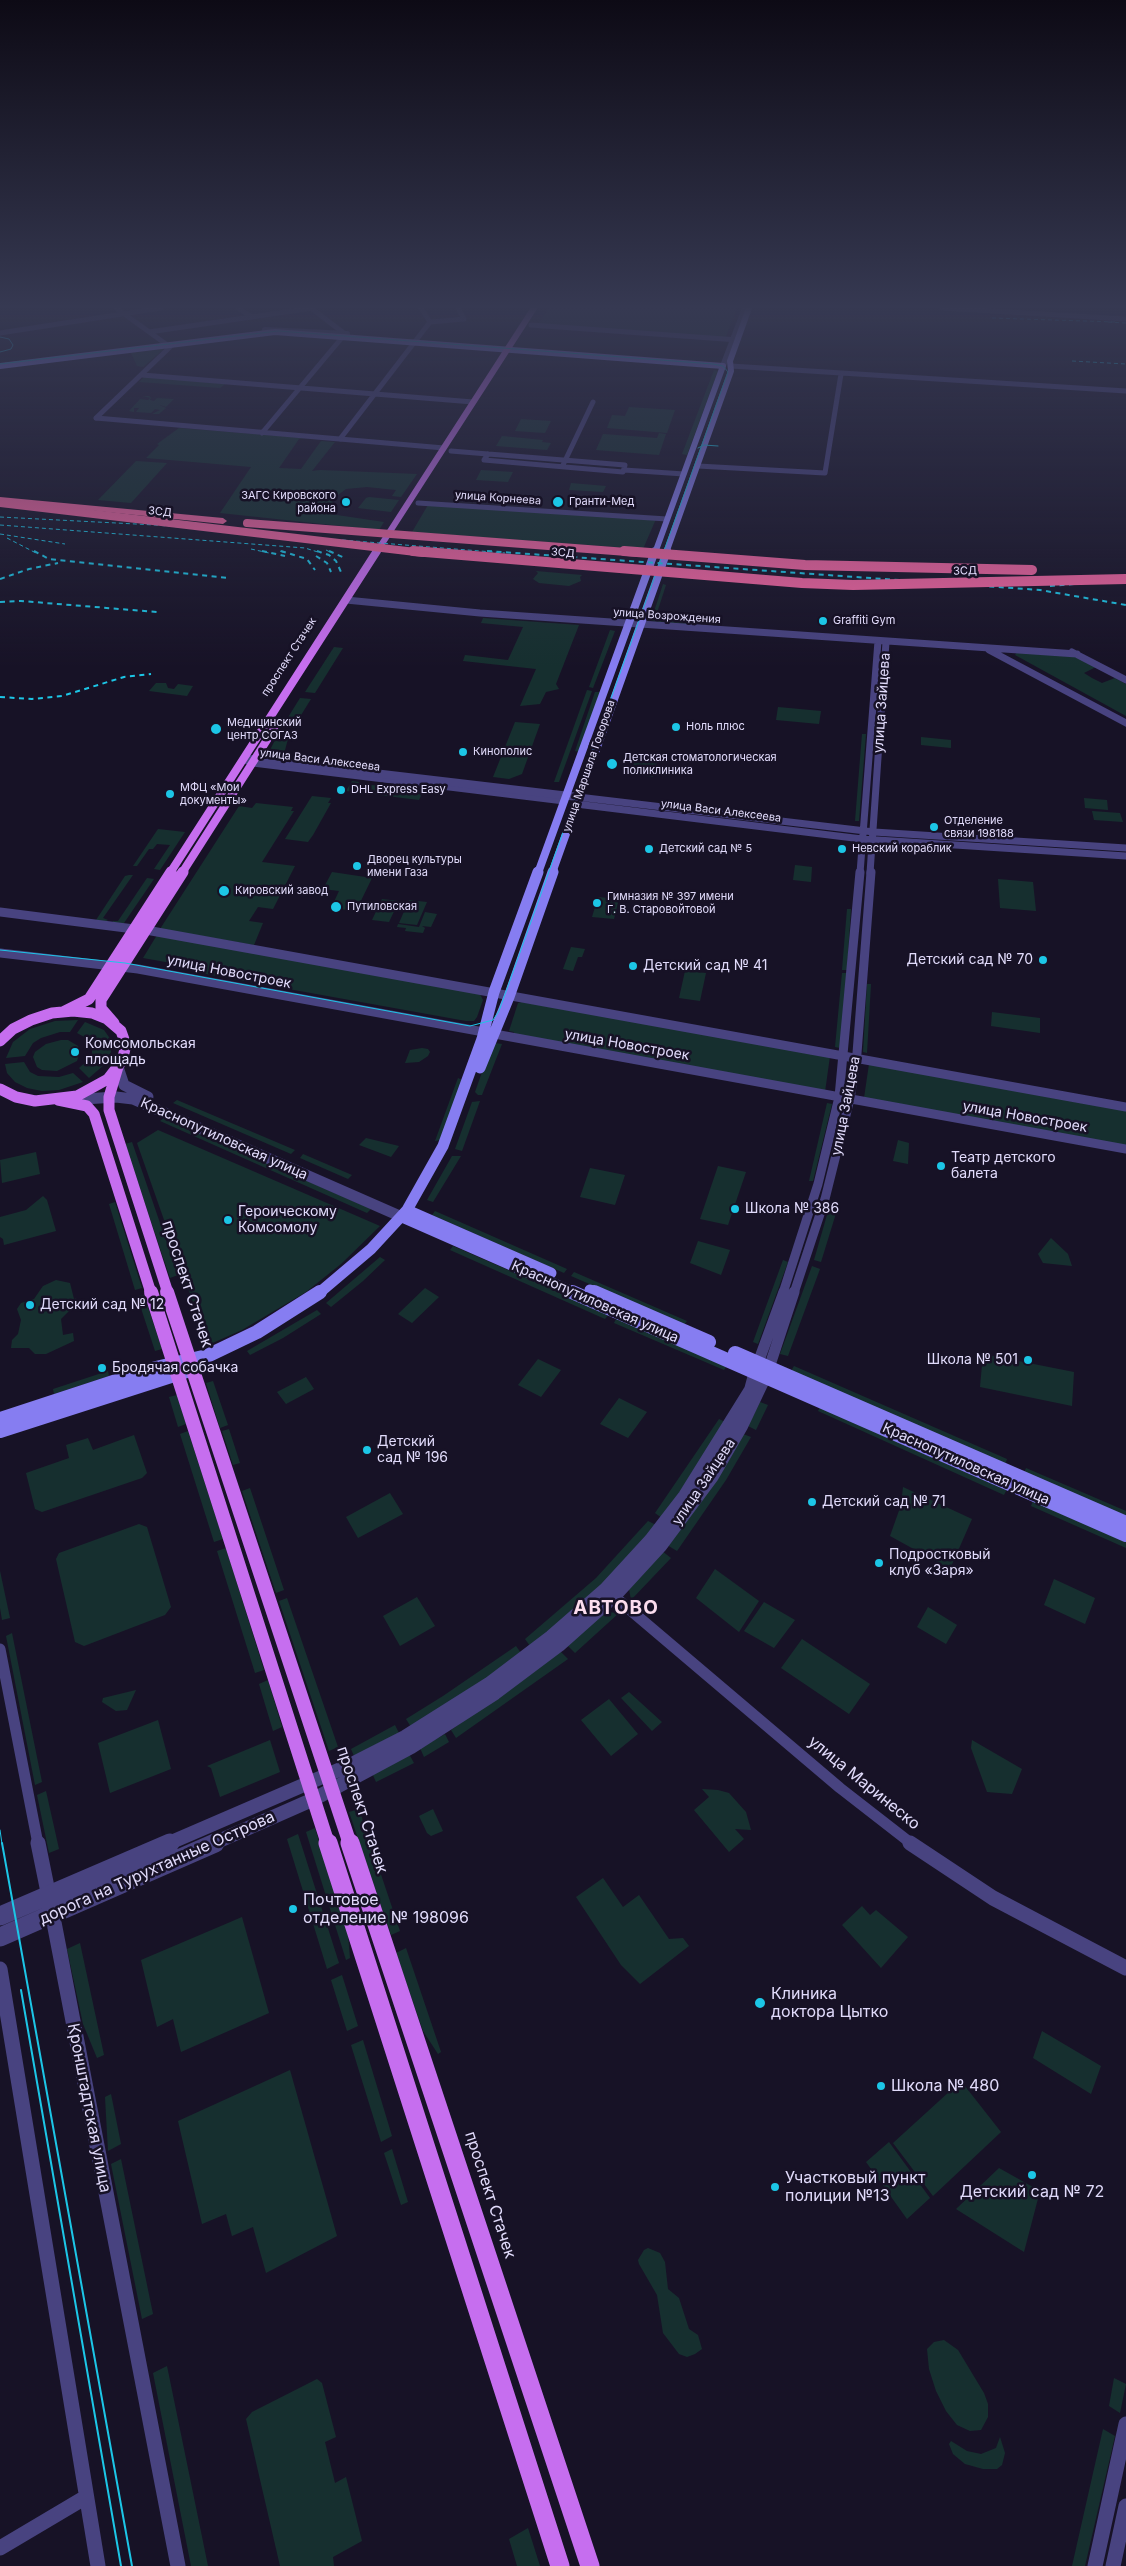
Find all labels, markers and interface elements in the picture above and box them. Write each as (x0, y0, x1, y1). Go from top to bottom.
street label: улица Корнеева (454, 488, 542, 508)
place label: ЗАГС Кировского района (241, 489, 336, 515)
marker: Гранти-Мед (551, 495, 565, 509)
place label: Гранти-Мед (569, 495, 634, 509)
marker: ЗАГС Кировского района (340, 496, 352, 508)
street label: ЗСД (147, 504, 173, 520)
street label: ЗСД (551, 545, 575, 561)
street label: ЗСД (953, 564, 977, 578)
street label: улица Возрождения (613, 606, 721, 626)
place label: Graffiti Gym (833, 614, 895, 628)
street label: проспект Стачек (259, 615, 319, 699)
marker: Graffiti Gym (817, 615, 829, 627)
street label: улица Зайцева (870, 652, 894, 754)
street label: улица Маршала Говорова (560, 698, 618, 834)
place label: Медицинский центр СОГАЗ (227, 716, 302, 742)
place label: Ноль плюс (686, 720, 745, 734)
marker: Ноль плюс (670, 721, 682, 733)
marker: Медицинский центр СОГАЗ (209, 722, 223, 736)
place label: Кинополис (473, 745, 532, 759)
street label: улица Васи Алексеева (259, 746, 381, 774)
marker: Кинополис (457, 746, 469, 758)
place label: Детская стоматологическая поликлиника (623, 751, 777, 777)
marker: Детская стоматологическая поликлиника (605, 757, 619, 771)
place label: МФЦ «Мои документы» (180, 781, 247, 807)
place label: DHL Express Easy (351, 783, 446, 797)
marker: DHL Express Easy (335, 784, 347, 796)
marker: МФЦ «Мои документы» (164, 788, 176, 800)
street label: улица Васи Алексеева (660, 797, 782, 825)
place label: Отделение связи 198188 (944, 814, 1014, 840)
marker: Отделение связи 198188 (928, 821, 940, 833)
place label: Детский сад № 5 (659, 842, 752, 856)
place label: Невский кораблик (852, 842, 952, 856)
marker: Детский сад № 5 (643, 843, 655, 855)
marker: Невский кораблик (836, 843, 848, 855)
place label: Дворец культуры имени Газа (367, 853, 462, 879)
marker: Дворец культуры имени Газа (351, 860, 363, 872)
marker: Кировский завод (217, 884, 231, 898)
place label: Кировский завод (235, 884, 328, 898)
place label: Гимназия № 397 имени Г. В. Старовойтовой (607, 890, 734, 916)
marker: Гимназия № 397 имени Г. В. Старовойтовой (591, 897, 603, 909)
marker: Путиловская (329, 900, 343, 914)
place label: Путиловская (347, 900, 417, 914)
street label: улица Новостроек (165, 952, 293, 992)
place label: Детский сад № 70 (907, 952, 1033, 968)
marker: Детский сад № 70 (1037, 954, 1049, 966)
place label: Детский сад № 41 (643, 958, 767, 974)
marker: Детский сад № 41 (627, 960, 639, 972)
street label: улица Новостроек (563, 1026, 691, 1064)
place label: Комсомольская площадь (85, 1036, 196, 1068)
marker: Комсомольская площадь (69, 1046, 81, 1058)
street label: улица Зайцева (828, 1055, 864, 1157)
street label: Краснопутиловская улица (138, 1095, 310, 1183)
street label: улица Новостроек (961, 1098, 1089, 1136)
place label: Театр детского балета (951, 1150, 1056, 1182)
marker: Театр детского балета (935, 1160, 947, 1172)
place label: Школа № 386 (745, 1201, 839, 1217)
marker: Школа № 386 (729, 1203, 741, 1215)
place label: Героическому Комсомолу (238, 1204, 337, 1236)
marker: Героическому Комсомолу (222, 1214, 234, 1226)
street label: проспект Стачек (157, 1218, 217, 1350)
street label: Краснопутиловская улица (509, 1258, 681, 1346)
place label: Детский сад № 12 (40, 1297, 164, 1313)
marker: Детский сад № 12 (24, 1299, 36, 1311)
place label: Школа № 501 (927, 1352, 1018, 1368)
marker: Школа № 501 (1022, 1354, 1034, 1366)
place label: Бродячая собачка (112, 1360, 238, 1376)
marker: Бродячая собачка (96, 1362, 108, 1374)
street label: Краснопутиловская улица (880, 1420, 1052, 1508)
place label: Детский сад № 196 (377, 1434, 448, 1466)
street label: улица Зайцева (669, 1436, 739, 1528)
marker: Детский сад № 196 (361, 1444, 373, 1456)
place label: Детский сад № 71 (822, 1494, 946, 1510)
marker: Детский сад № 71 (806, 1496, 818, 1508)
place label: Подростковый клуб «Заря» (889, 1547, 990, 1580)
marker: Подростковый клуб «Заря» (873, 1557, 885, 1569)
district label: АВТОВО (572, 1597, 660, 1619)
street label: улица Маринеско (804, 1732, 924, 1834)
street label: проспект Стачек (332, 1744, 392, 1876)
street label: дорога на Турухтанные Острова (36, 1807, 278, 1929)
place label: Почтовое отделение № 198096 (303, 1890, 469, 1928)
marker: Почтовое отделение № 198096 (287, 1903, 299, 1915)
place label: Клиника доктора Цытко (771, 1984, 888, 2022)
marker: Клиника доктора Цытко (753, 1996, 767, 2010)
street label: Кронштадтская улица (63, 2022, 115, 2194)
place label: Школа № 480 (891, 2076, 999, 2096)
marker: Школа № 480 (875, 2080, 887, 2092)
street label: проспект Стачек (460, 2129, 520, 2261)
place label: Участковый пункт полиции №13 (785, 2168, 925, 2206)
marker: Детский сад № 72 (1026, 2169, 1038, 2181)
marker: Участковый пункт полиции №13 (769, 2181, 781, 2193)
place label: Детский сад № 72 (960, 2182, 1104, 2202)

